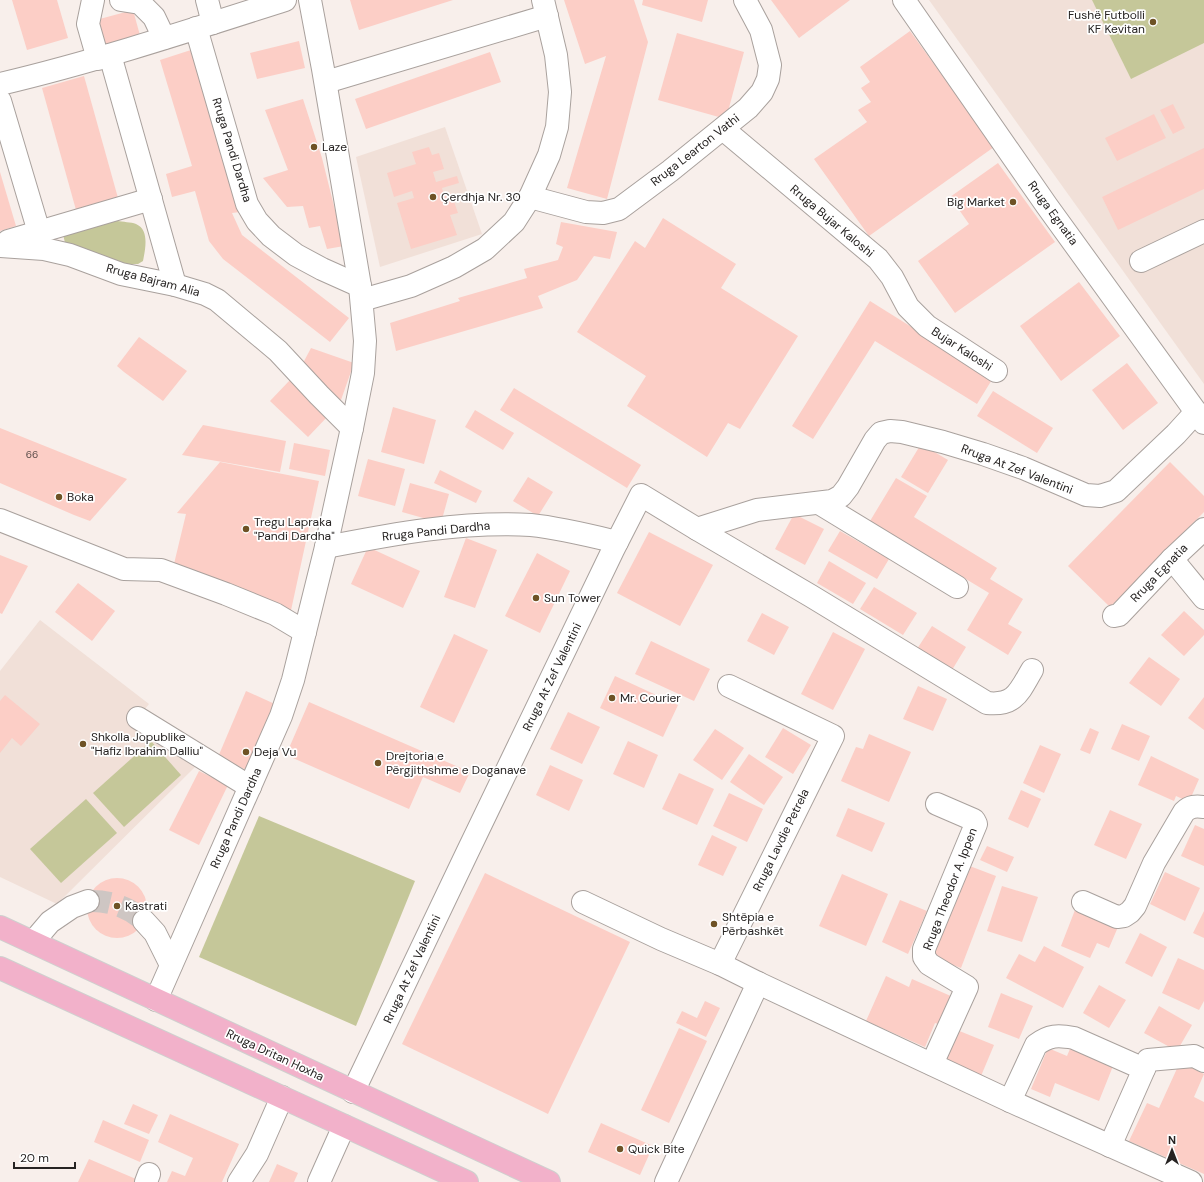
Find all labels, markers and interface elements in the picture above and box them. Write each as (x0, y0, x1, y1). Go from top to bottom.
place label: Fushë Futbolli KF Kevitan (1068, 7, 1145, 37)
marker: Fushë Futbolli KF Kevitan (1148, 17, 1158, 27)
street label: Rruga Pandi Dardha (208, 96, 256, 204)
street label: Rruga Learton Vathi (647, 110, 743, 190)
place label: Laze (322, 139, 347, 155)
marker: Laze (309, 142, 319, 152)
street label: Rruga Egnatia (1024, 178, 1082, 248)
street label: Rruga Bujar Kaloshi (787, 181, 877, 261)
place label: Çerdhja Nr. 30 (441, 189, 521, 205)
marker: Çerdhja Nr. 30 (428, 192, 438, 202)
place label: Big Market (947, 194, 1005, 210)
marker: Big Market (1008, 197, 1018, 207)
street label: Rruga Bajram Alia (104, 260, 202, 300)
street label: Bujar Kaloshi (928, 323, 996, 375)
street label: Rruga At Zef Valentini (959, 440, 1075, 498)
house number: 66 (26, 448, 38, 461)
place label: Boka (67, 489, 94, 505)
marker: Boka (54, 492, 64, 502)
place label: Tregu Lapraka "Pandi Dardha" (254, 514, 335, 544)
street label: Rruga Pandi Dardha (381, 517, 491, 545)
marker: Tregu Lapraka "Pandi Dardha" (241, 524, 251, 534)
street label: Rruga Egnatia (1127, 540, 1191, 606)
place label: Sun Tower (544, 590, 601, 606)
marker: Sun Tower (531, 593, 541, 603)
street label: Rruga At Zef Valentini (519, 620, 585, 734)
place label: Mr. Courier (620, 690, 681, 706)
marker: Mr. Courier (607, 693, 617, 703)
place label: Shkolla Jopublike "Hafiz Ibrahim Dalliu" (91, 729, 203, 759)
marker: Shkolla Jopublike "Hafiz Ibrahim Dalliu" (78, 739, 88, 749)
place label: Deja Vu (254, 744, 297, 760)
marker: Deja Vu (241, 747, 251, 757)
place label: Drejtoria e Përgjithshme e Doganave (386, 748, 526, 778)
marker: Drejtoria e Përgjithshme e Doganave (373, 758, 383, 768)
street label: Rruga Pandi Dardha (207, 765, 265, 871)
street label: Rruga Lavdie Petrela (749, 786, 813, 894)
street label: Rruga Theodor A. Ippen (919, 825, 981, 952)
place label: Kastrati (125, 898, 167, 914)
marker: Kastrati (112, 901, 122, 911)
place label: Shtëpia e Përbashkët (722, 909, 784, 939)
street label: Rruga At Zef Valentini (380, 912, 444, 1026)
marker: Shtëpia e Përbashkët (709, 919, 719, 929)
street label: Rruga Dritan Hoxha (224, 1025, 326, 1085)
north arrow (1152, 1130, 1192, 1170)
text: N (1168, 1133, 1176, 1147)
place label: Quick Bite (628, 1141, 685, 1157)
scale bar (14, 1144, 75, 1170)
marker: Quick Bite (615, 1144, 625, 1154)
text: 20 m (20, 1150, 49, 1166)

